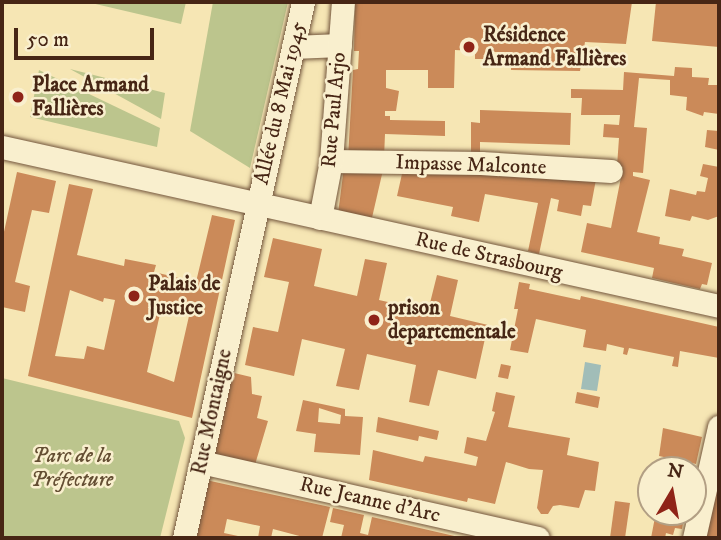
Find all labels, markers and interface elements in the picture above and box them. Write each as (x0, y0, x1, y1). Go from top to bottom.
scale bar (18, 14, 158, 58)
street label: Allée du 8 Mai 1945 (249, 19, 311, 187)
place label: Résidence Armand Fallières (483, 22, 626, 72)
text: 50 m (27, 27, 69, 53)
marker: Résidence Armand Fallières (461, 39, 477, 55)
street label: Rue Paul Arjo (316, 51, 352, 169)
place label: Place Armand Fallières (32, 72, 149, 122)
marker: Place Armand Fallières (10, 89, 26, 105)
street label: Impasse Malconte (395, 150, 547, 180)
street label: Rue de Strasbourg (413, 227, 565, 285)
place label: Palais de Justice (148, 271, 220, 321)
marker: Palais de Justice (126, 288, 142, 304)
place label: prison departementale (388, 295, 516, 345)
marker: prison departementale (366, 312, 382, 328)
street label: Rue Montaigne (186, 347, 238, 477)
park label: Parc de la Préfecture (31, 443, 113, 493)
north arrow (637, 456, 707, 526)
text: N (666, 459, 685, 484)
street label: Rue Jeanne d'Arc (297, 472, 443, 528)

